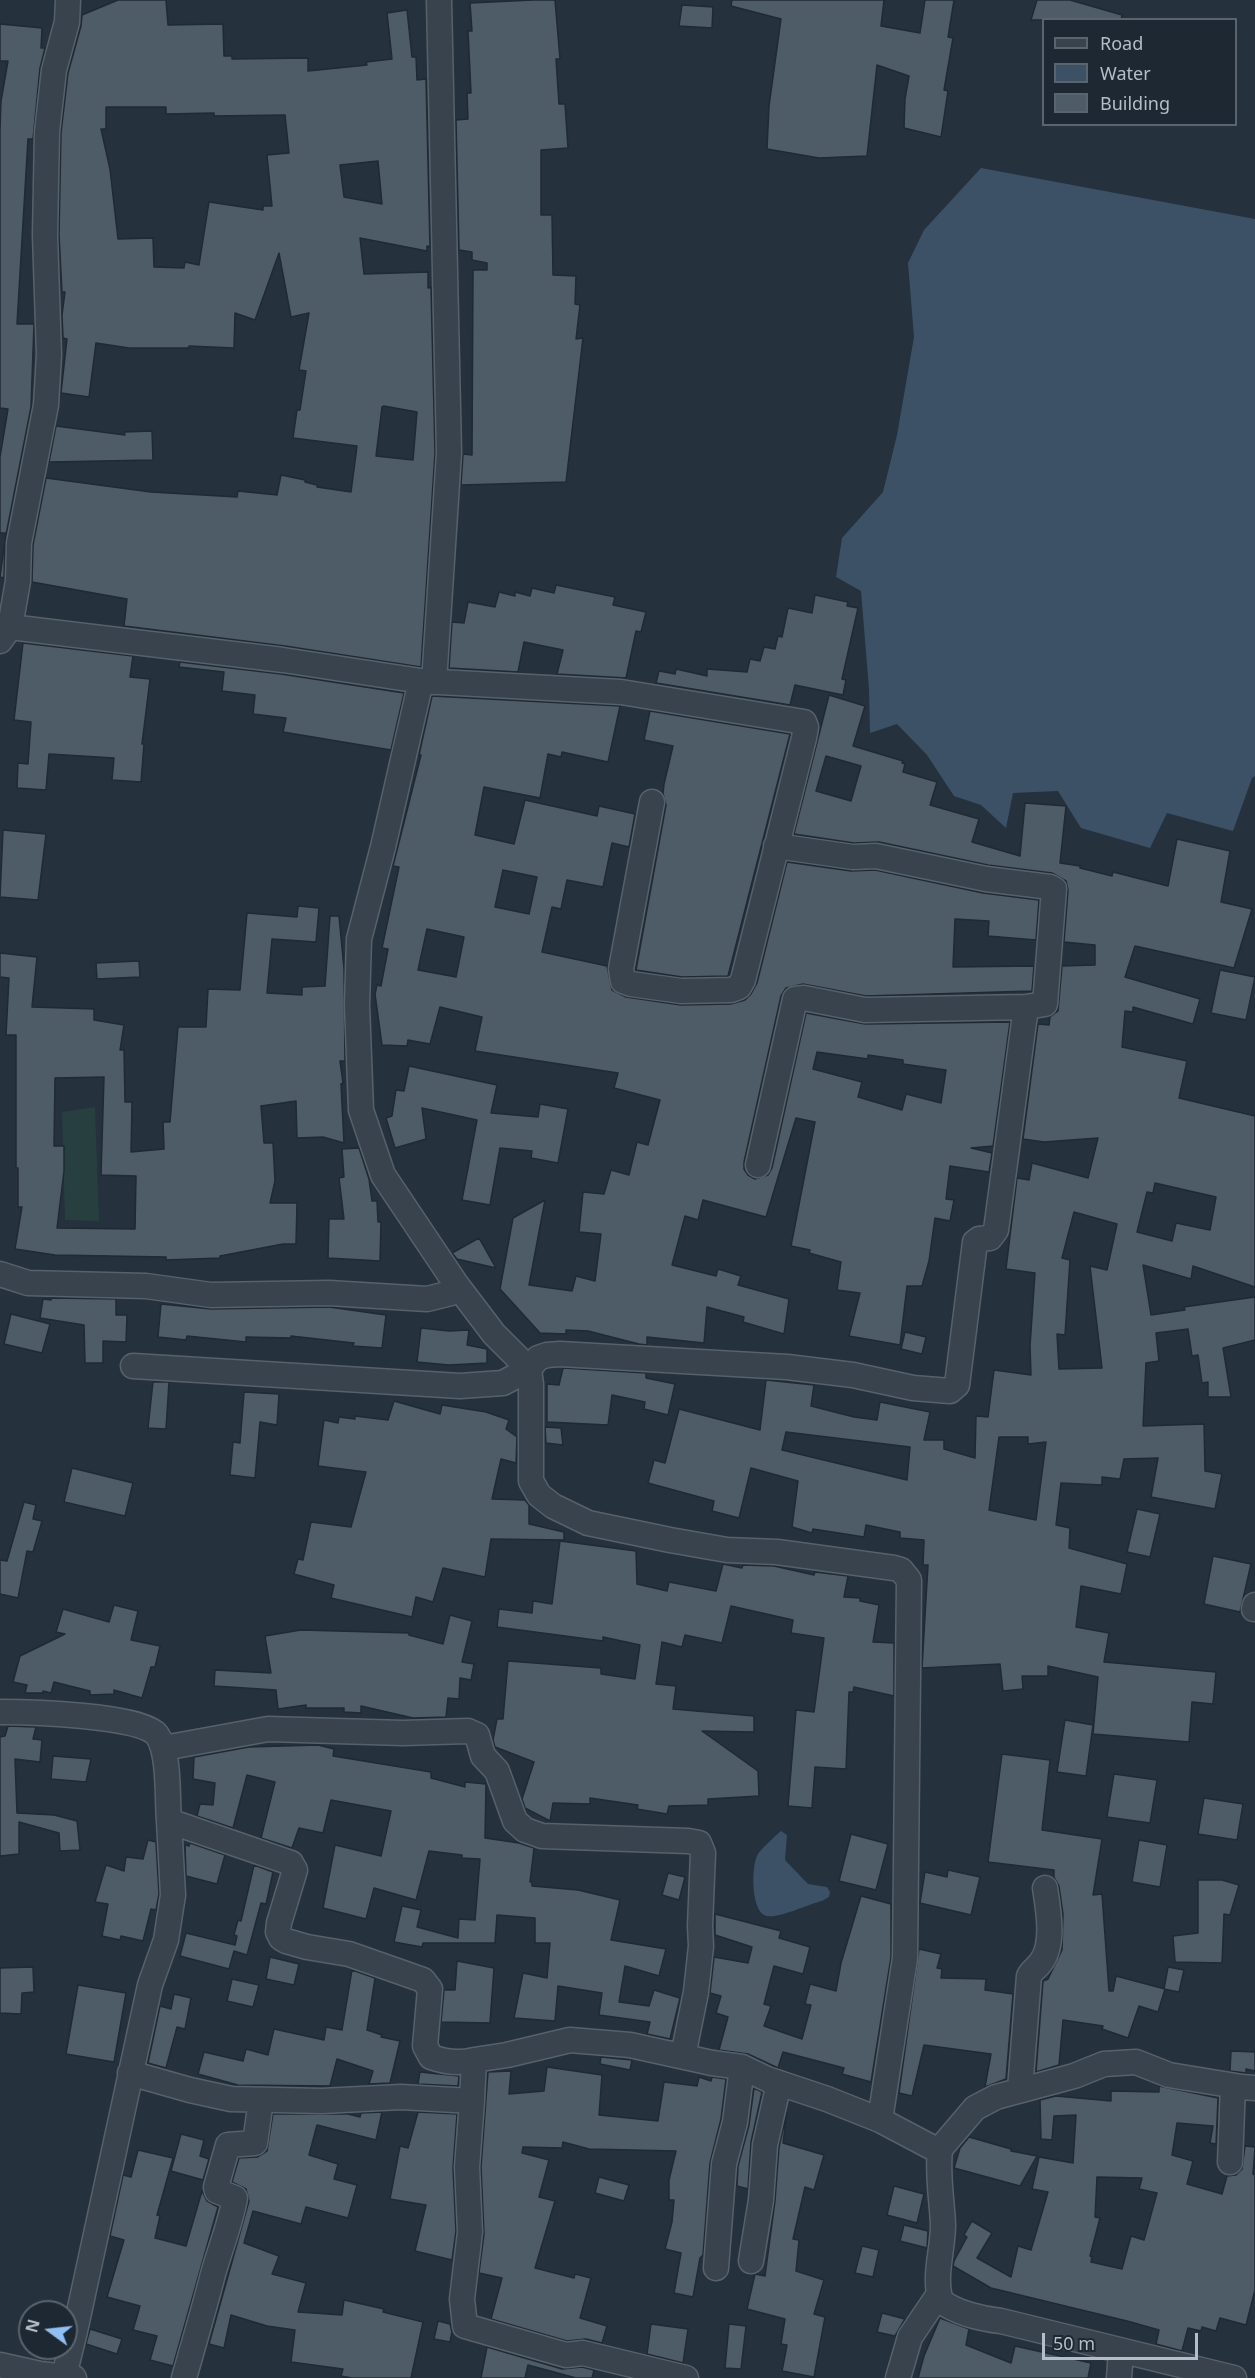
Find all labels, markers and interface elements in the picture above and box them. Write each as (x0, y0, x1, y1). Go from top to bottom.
legend (1042, 18, 1237, 126)
text: Road (1100, 31, 1143, 55)
text: Water (1100, 61, 1151, 85)
text: Building (1100, 91, 1170, 115)
north arrow (18, 2300, 78, 2360)
text: N (20, 2317, 45, 2335)
scale bar (1045, 2321, 1201, 2359)
text: 50 m (1053, 2331, 1095, 2355)

